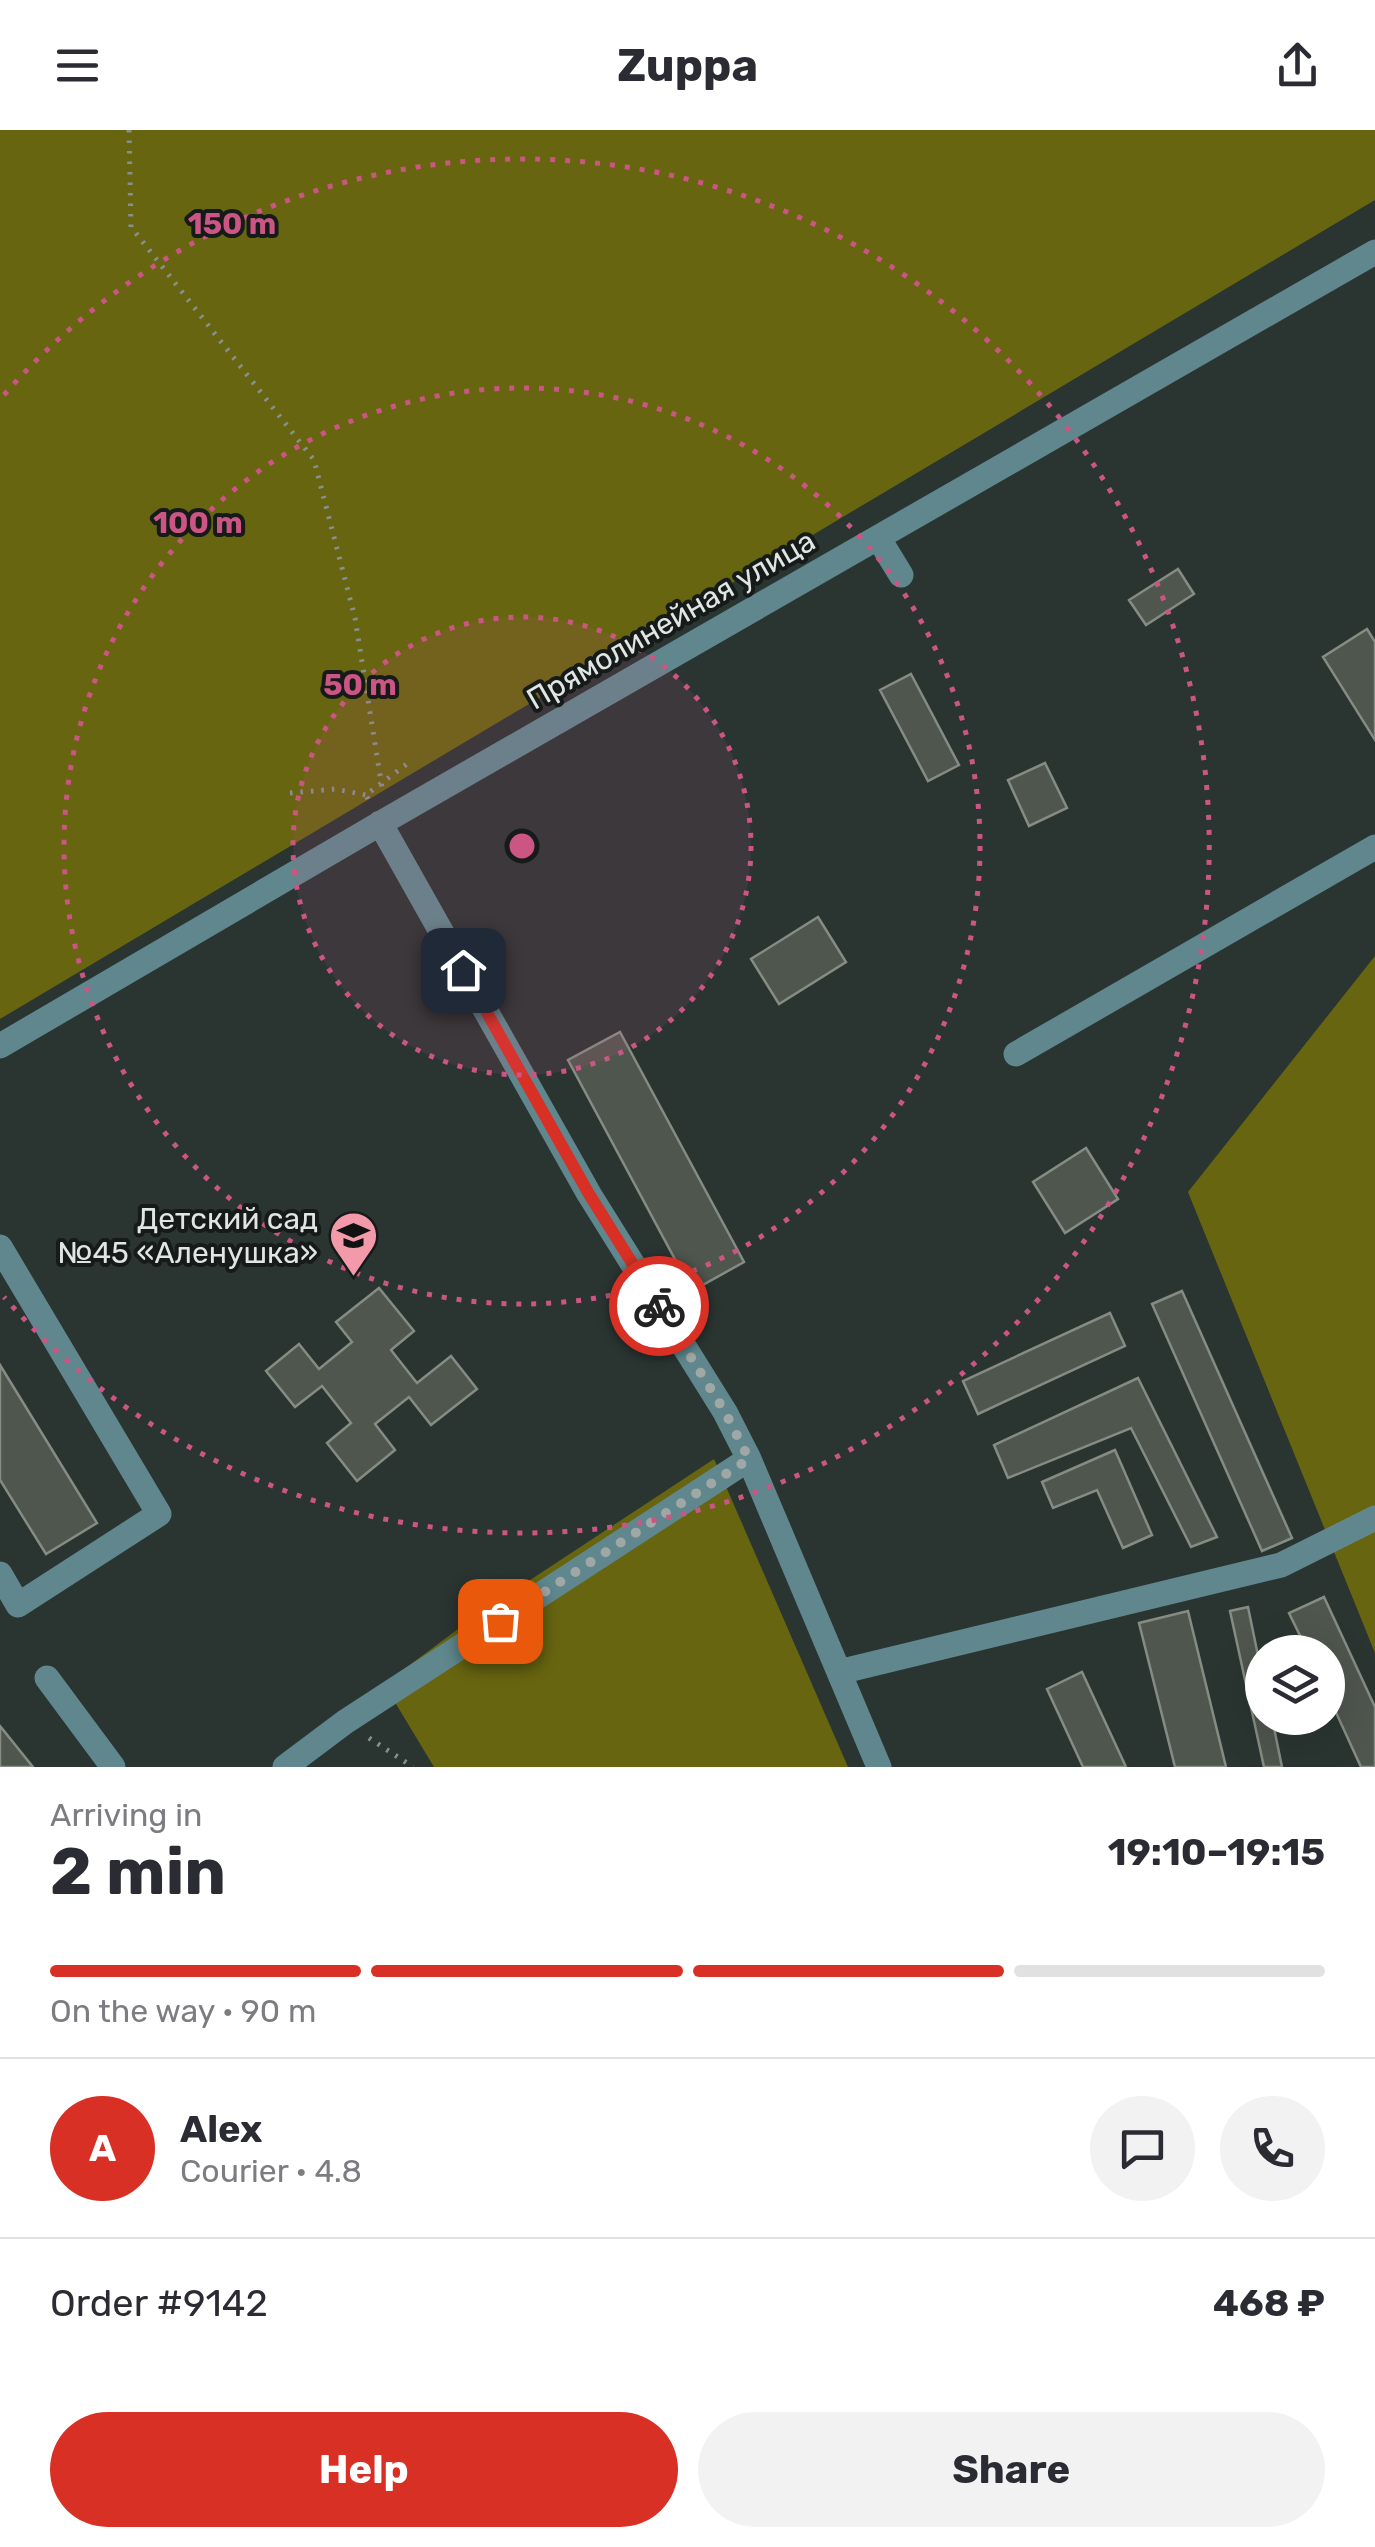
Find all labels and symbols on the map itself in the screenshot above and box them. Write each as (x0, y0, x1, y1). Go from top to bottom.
text: 150 m (188, 206, 276, 242)
text: 100 m (153, 505, 243, 541)
street label: Прямолинейная улица (520, 523, 822, 717)
text: 50 m (323, 667, 397, 703)
centre of rings (504, 828, 540, 864)
pin (421, 928, 506, 1013)
place label: Детский сад №45 «Аленушка» (58, 1201, 318, 1271)
school or university icon: Детский сад №45 «Аленушка» (327, 1210, 379, 1278)
courier (609, 1256, 709, 1356)
pin (458, 1579, 543, 1664)

